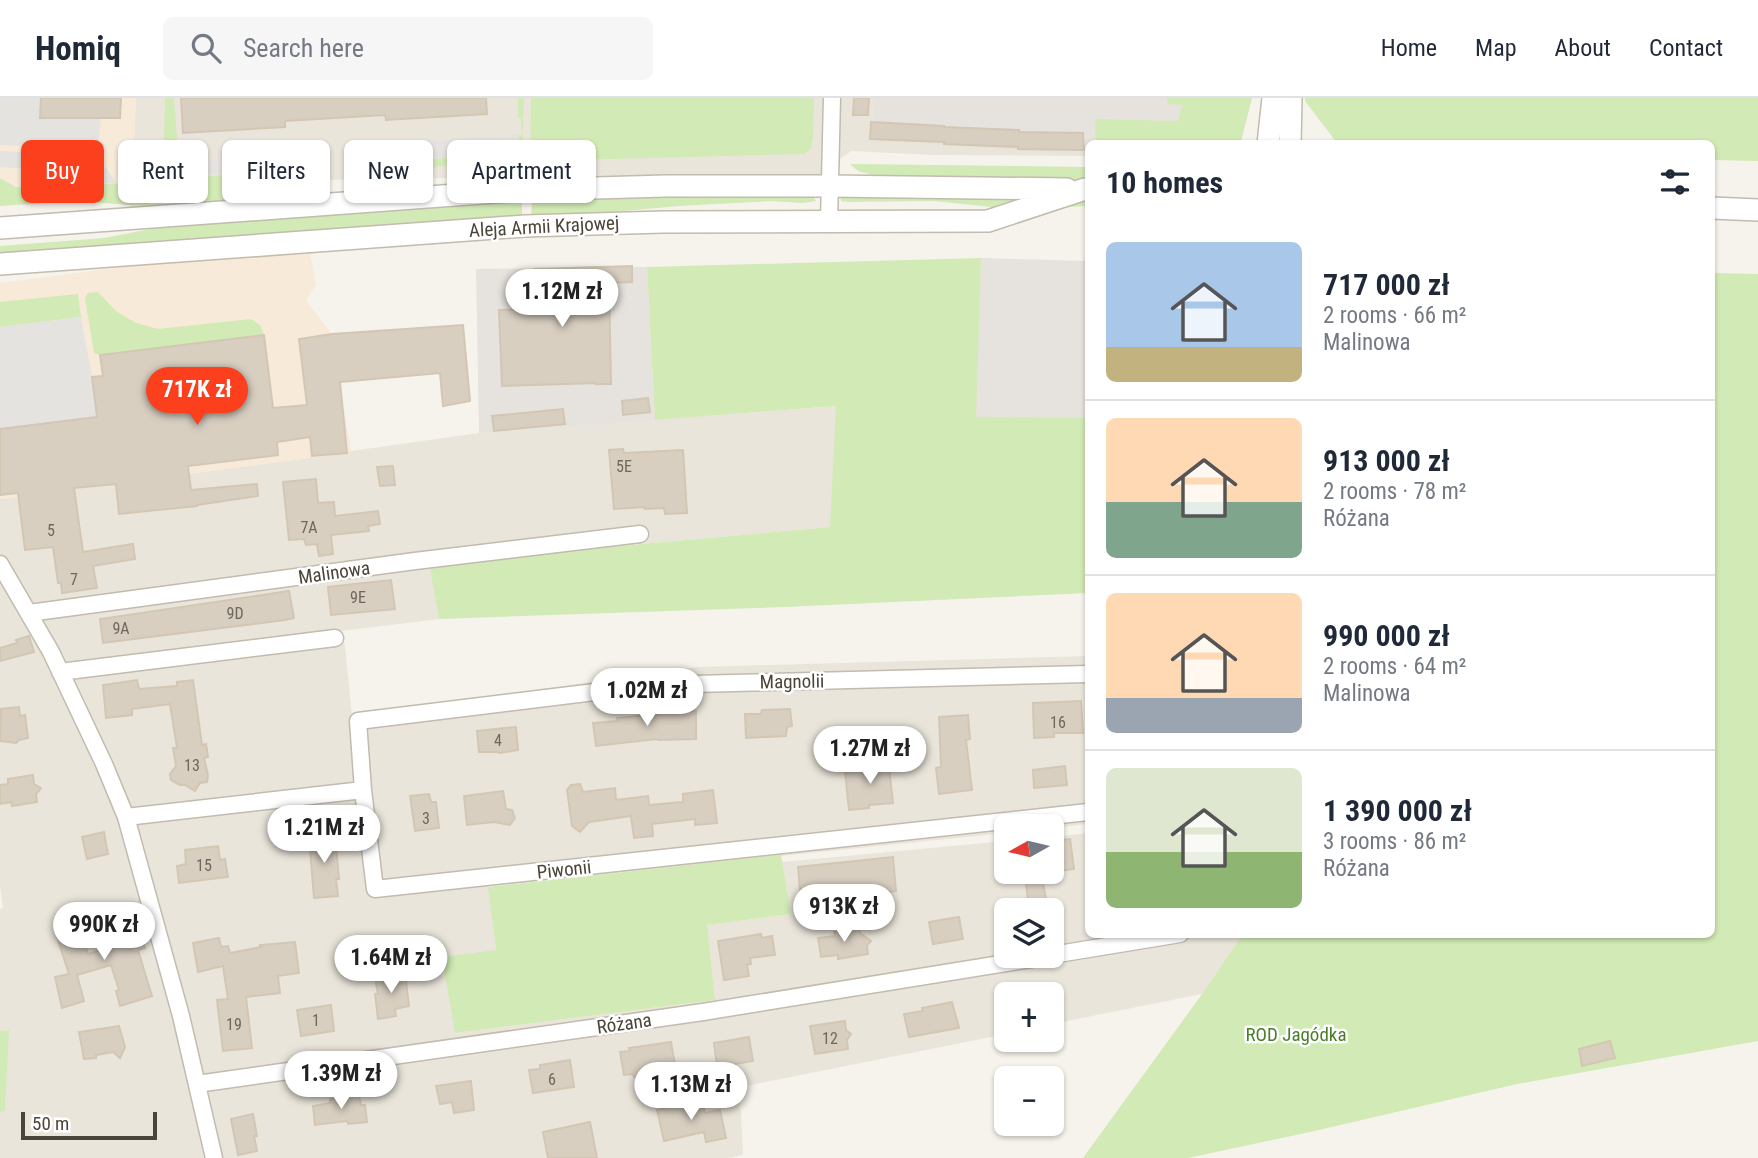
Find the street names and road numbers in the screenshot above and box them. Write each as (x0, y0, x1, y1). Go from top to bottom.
street label: Aleja Armii Krajowej (468, 211, 620, 242)
street label: Malinowa (297, 556, 372, 589)
street label: Magnolii (759, 669, 825, 694)
street label: Piwonii (536, 855, 592, 884)
street label: Różana (595, 1008, 653, 1039)

